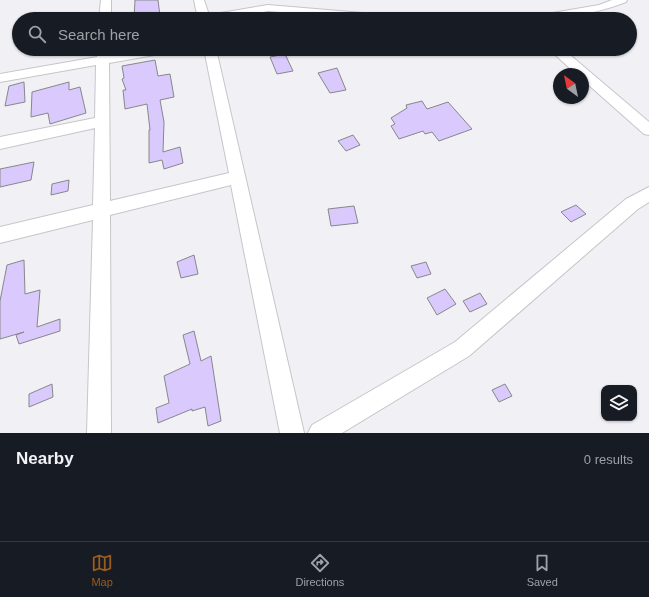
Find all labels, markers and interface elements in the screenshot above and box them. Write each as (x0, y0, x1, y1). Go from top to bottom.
search box (12, 12, 637, 56)
icon: search (26, 23, 48, 45)
text: Search here (58, 26, 140, 43)
north arrow (553, 68, 589, 104)
map controls (601, 385, 637, 421)
button: layers (601, 385, 637, 421)
text: Nearby (16, 449, 74, 468)
text: 0 results (584, 452, 633, 467)
tab: Map (91, 552, 113, 588)
tab: Directions (295, 552, 344, 588)
tab: Saved (527, 552, 558, 588)

